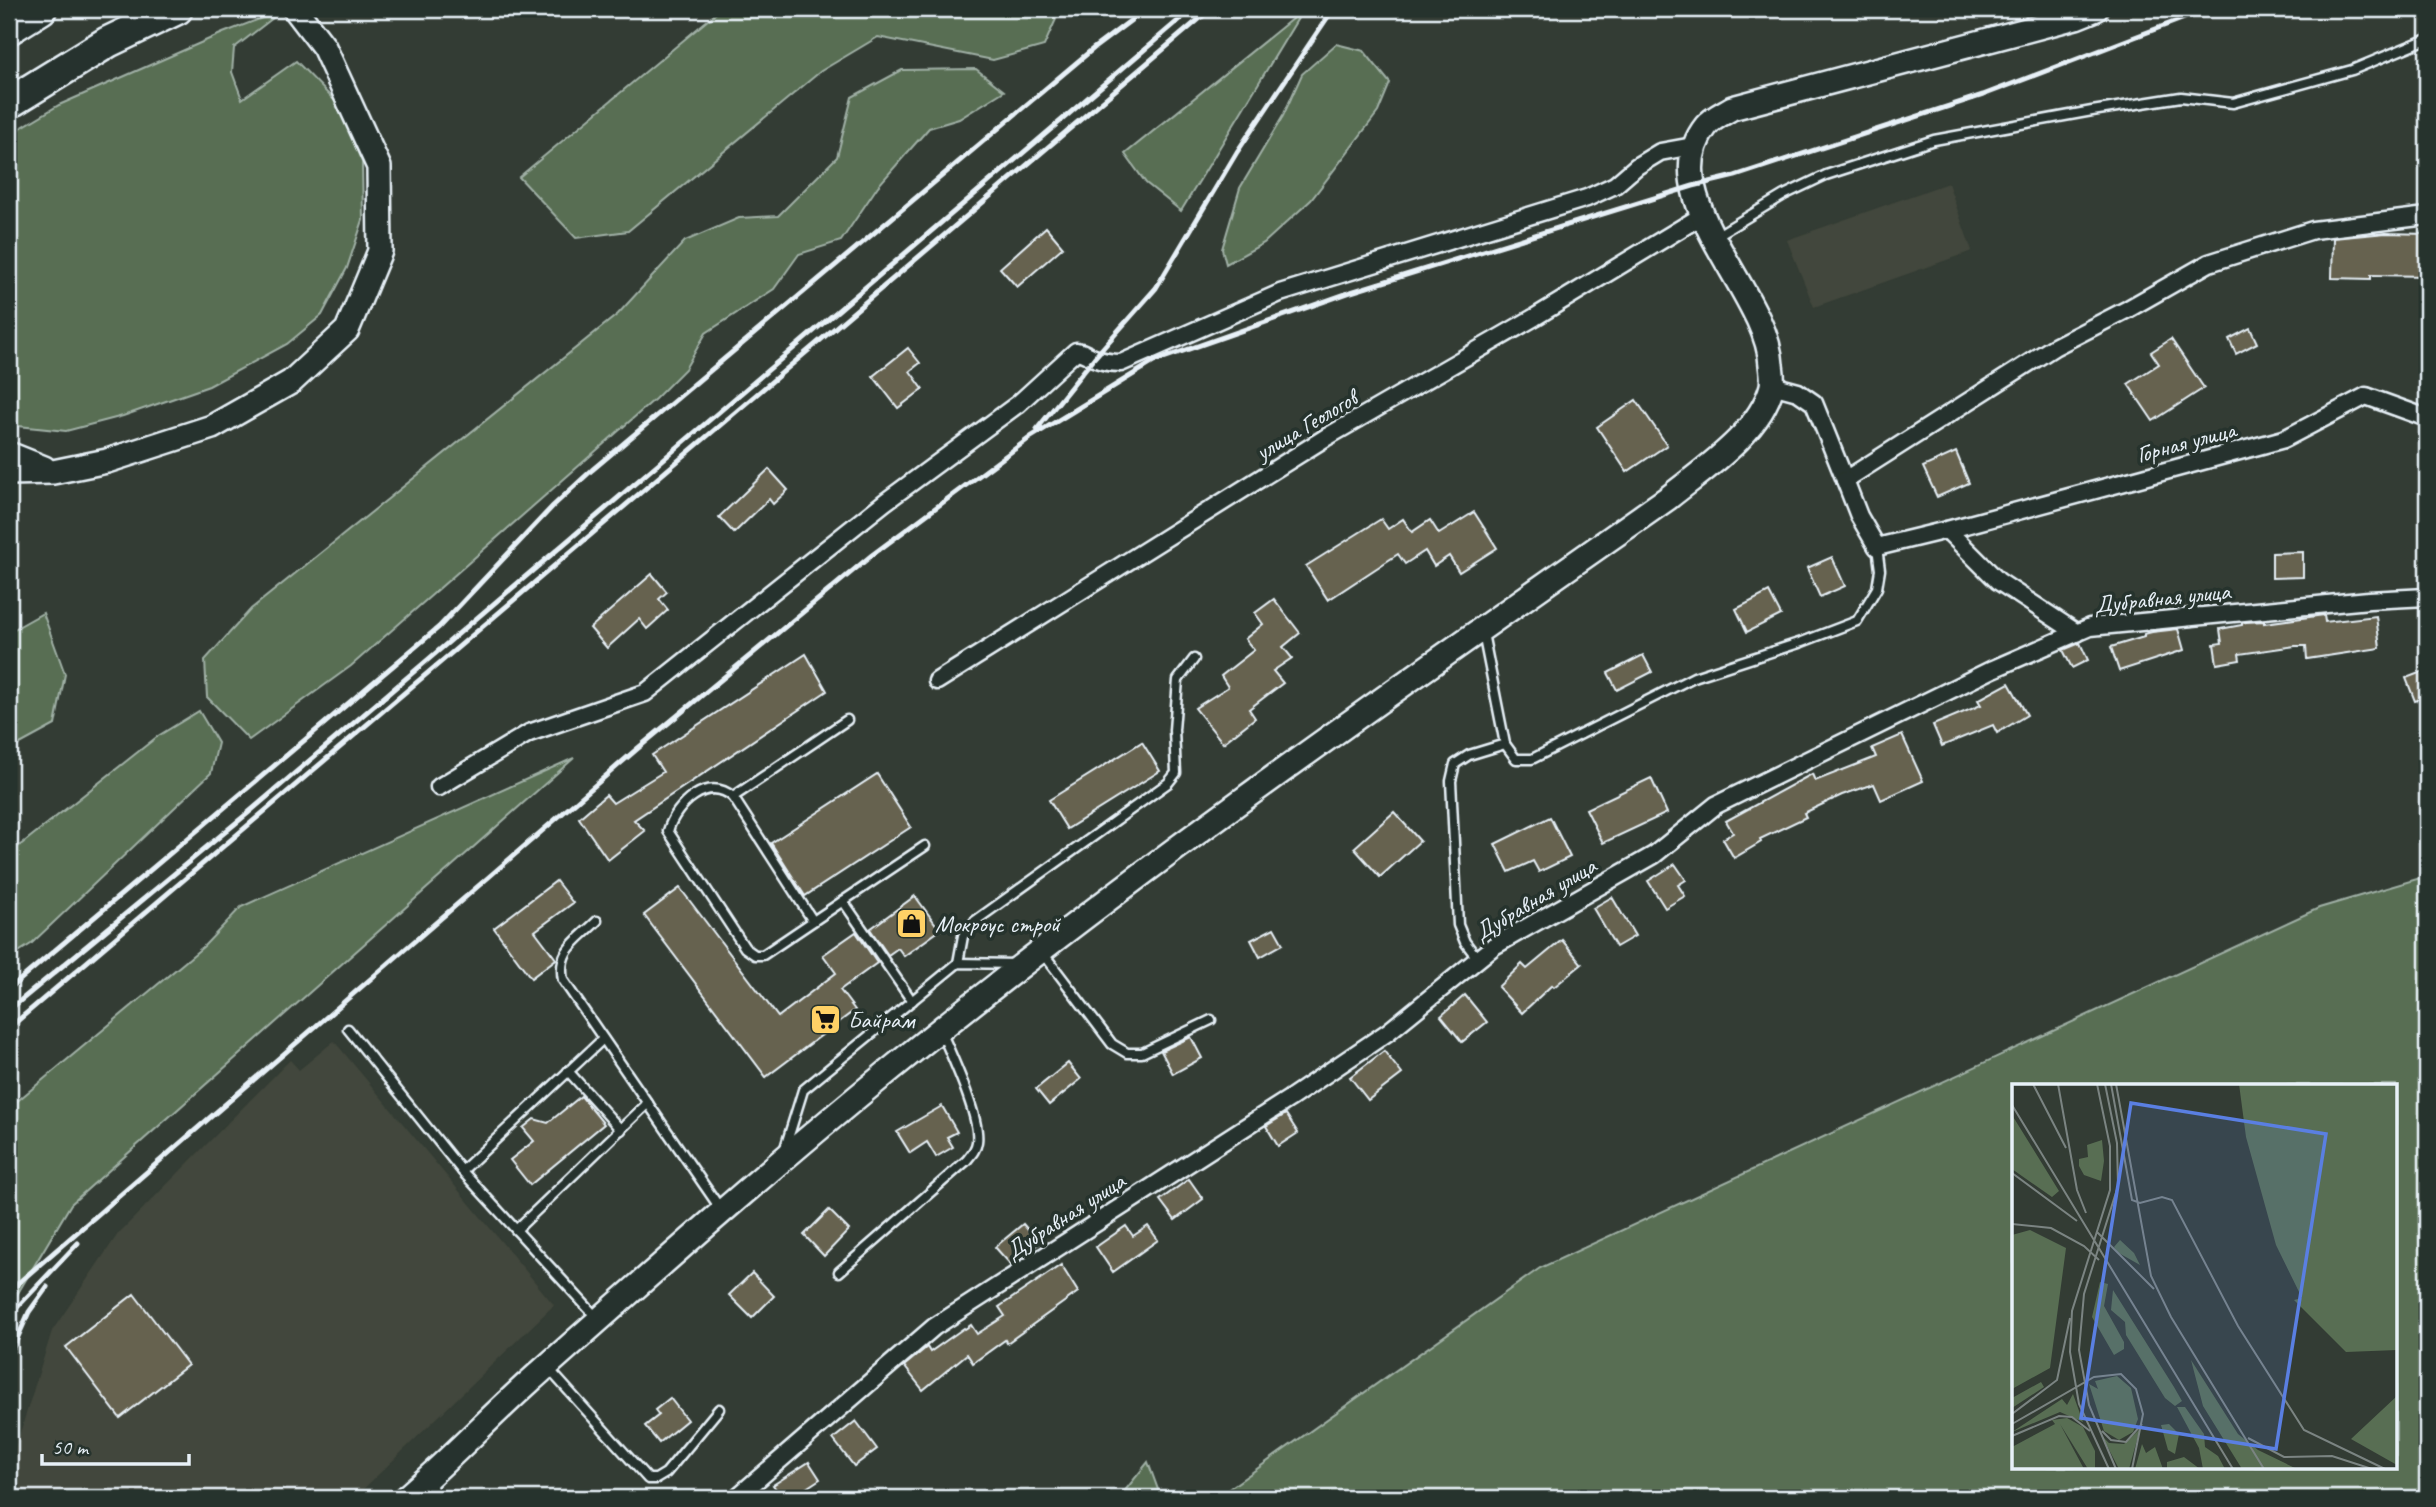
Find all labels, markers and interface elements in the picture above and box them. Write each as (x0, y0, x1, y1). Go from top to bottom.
street label: улица Геологов (1248, 381, 1366, 468)
street label: Горная улица (2133, 414, 2241, 470)
street label: Дубравная улица (2092, 576, 2233, 620)
street label: Дубравная улица (1468, 850, 1603, 947)
shop icon: Мокроус строй (895, 907, 929, 941)
place label: Мокроус строй (935, 909, 1062, 939)
supermarket icon: Байрам (808, 1003, 842, 1037)
place label: Байрам (848, 1005, 916, 1035)
inset map (2012, 1084, 2398, 1468)
street label: Дубравная улица (999, 1165, 1132, 1266)
scale bar (42, 1423, 189, 1467)
text: 50 m (52, 1434, 90, 1460)

